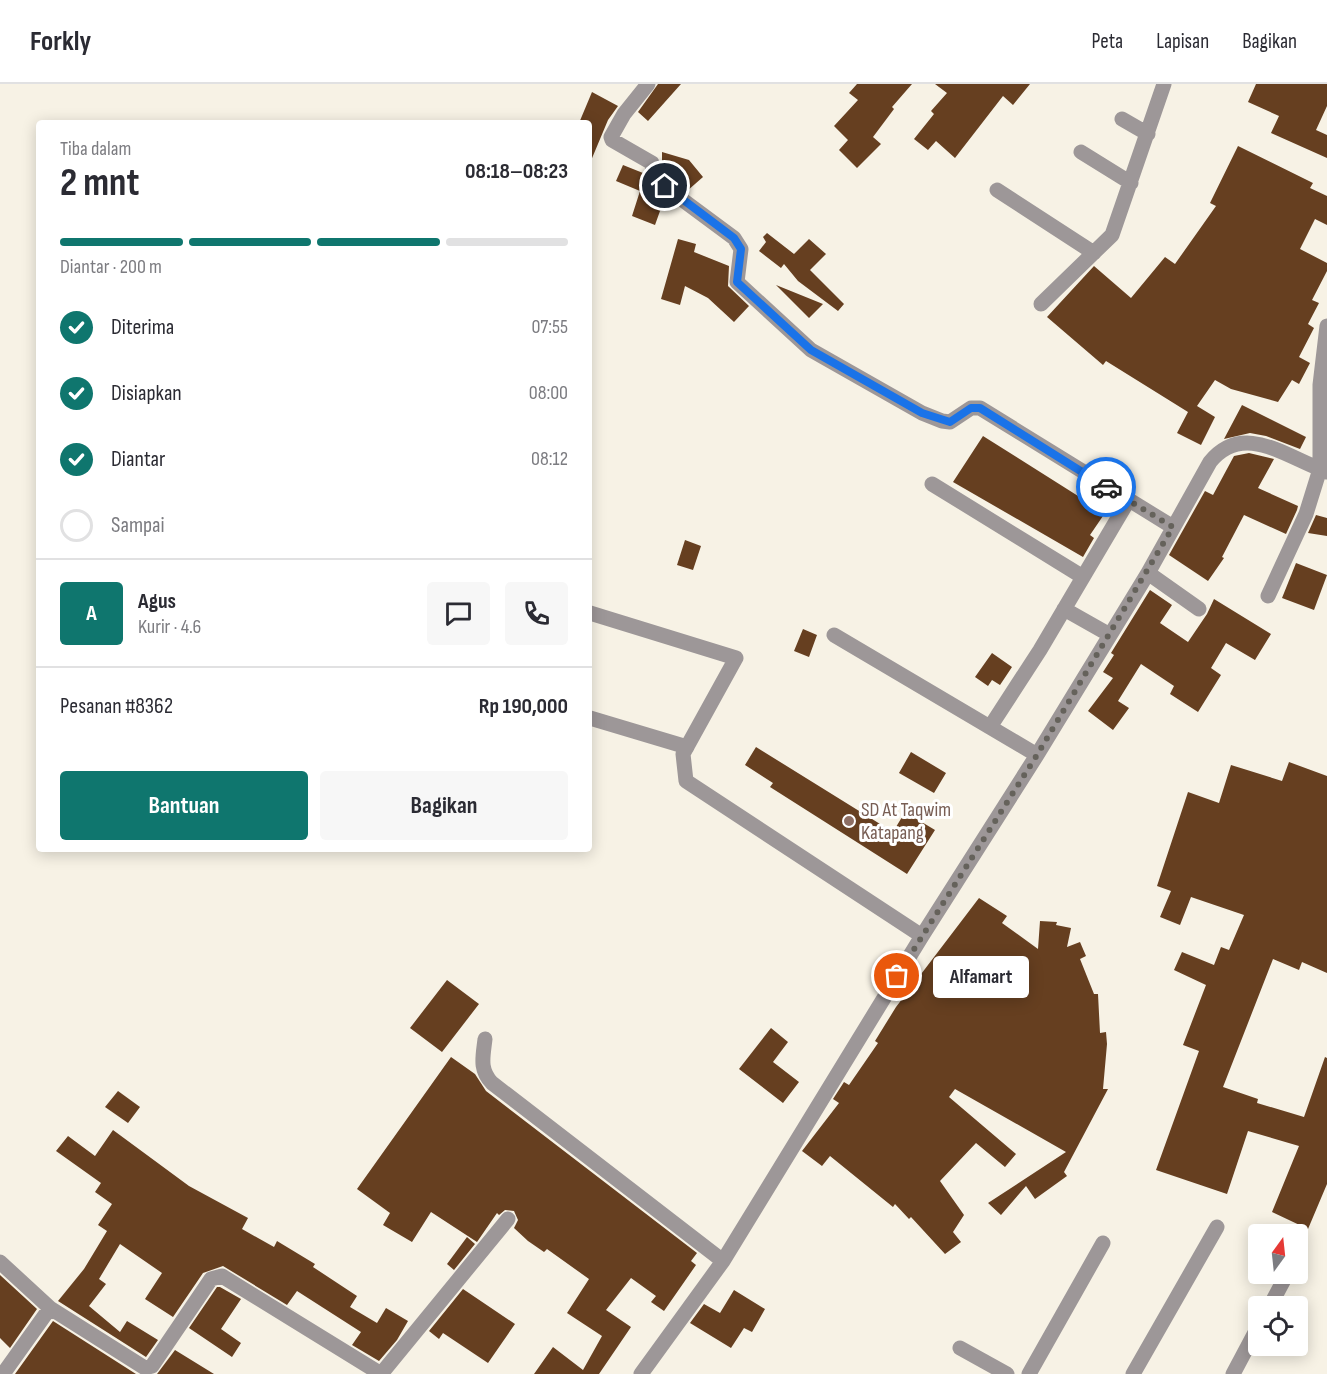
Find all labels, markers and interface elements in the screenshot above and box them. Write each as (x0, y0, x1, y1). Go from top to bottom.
text: Forkly (30, 25, 91, 58)
text: Peta (1092, 29, 1123, 54)
text: Lapisan (1156, 29, 1209, 54)
text: Bagikan (1242, 29, 1297, 54)
text: Tiba dalam (60, 137, 131, 161)
text: 08:18–08:23 (465, 158, 568, 185)
text: 2 mnt (60, 160, 139, 207)
pin (639, 160, 690, 211)
icon: home (648, 169, 681, 202)
text: Diantar · 200 m (60, 255, 162, 279)
icon: check (60, 311, 93, 344)
text: Diterima (111, 314, 174, 341)
text: 07:55 (531, 315, 568, 339)
icon: check (60, 377, 93, 410)
text: Disiapkan (111, 380, 182, 407)
text: 08:00 (529, 381, 568, 405)
icon: check (60, 443, 93, 476)
text: Diantar (111, 446, 165, 473)
text: 08:12 (531, 447, 568, 471)
courier (1076, 457, 1136, 517)
icon: car (1090, 471, 1123, 504)
text: Sampai (111, 512, 165, 539)
button: chat (427, 582, 490, 645)
button: phone (505, 582, 568, 645)
text: Agus (138, 588, 176, 615)
text: A (86, 600, 97, 627)
text: Kurir · 4.6 (138, 615, 201, 639)
text: Pesanan #8362 (60, 693, 173, 720)
text: Rp 190,000 (479, 693, 568, 720)
button: Bantuan (60, 771, 308, 840)
button: Bagikan (320, 771, 568, 840)
place label: SD At Taqwim Katapang (861, 798, 951, 845)
marker: SD At Taqwim Katapang (842, 814, 856, 828)
pin (871, 950, 922, 1001)
callout: Alfamart (933, 955, 1029, 997)
icon: bag (880, 959, 913, 992)
text: Alfamart (950, 965, 1012, 989)
north arrow (1248, 1224, 1308, 1284)
map controls (1248, 1224, 1308, 1356)
button: locate (1248, 1296, 1308, 1356)

